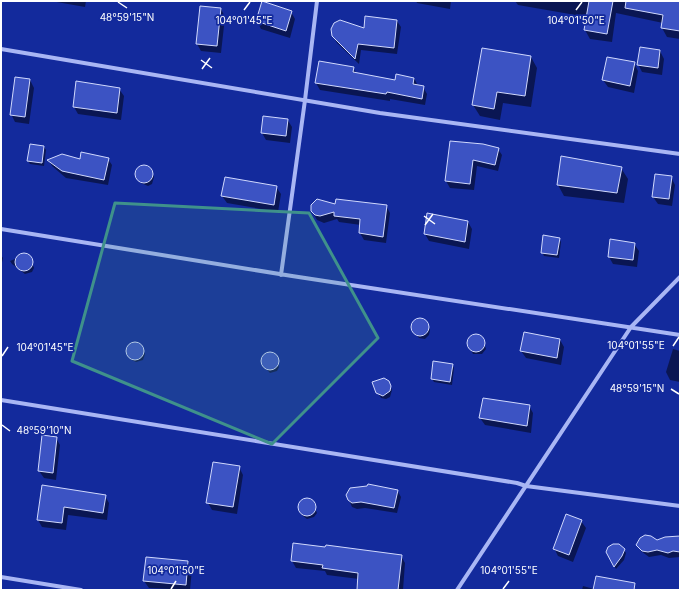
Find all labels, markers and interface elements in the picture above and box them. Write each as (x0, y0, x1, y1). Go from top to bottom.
text: 48°59'15"N (100, 11, 154, 23)
text: 104°01'45"E (215, 14, 273, 26)
text: 104°01'50"E (547, 14, 605, 26)
text: 104°01'55"E (607, 339, 665, 351)
text: 104°01'45"E (16, 341, 74, 353)
text: 48°59'15"N (610, 382, 664, 394)
text: 48°59'10"N (17, 424, 71, 436)
text: 104°01'50"E (147, 564, 205, 576)
text: 104°01'55"E (480, 564, 538, 576)

